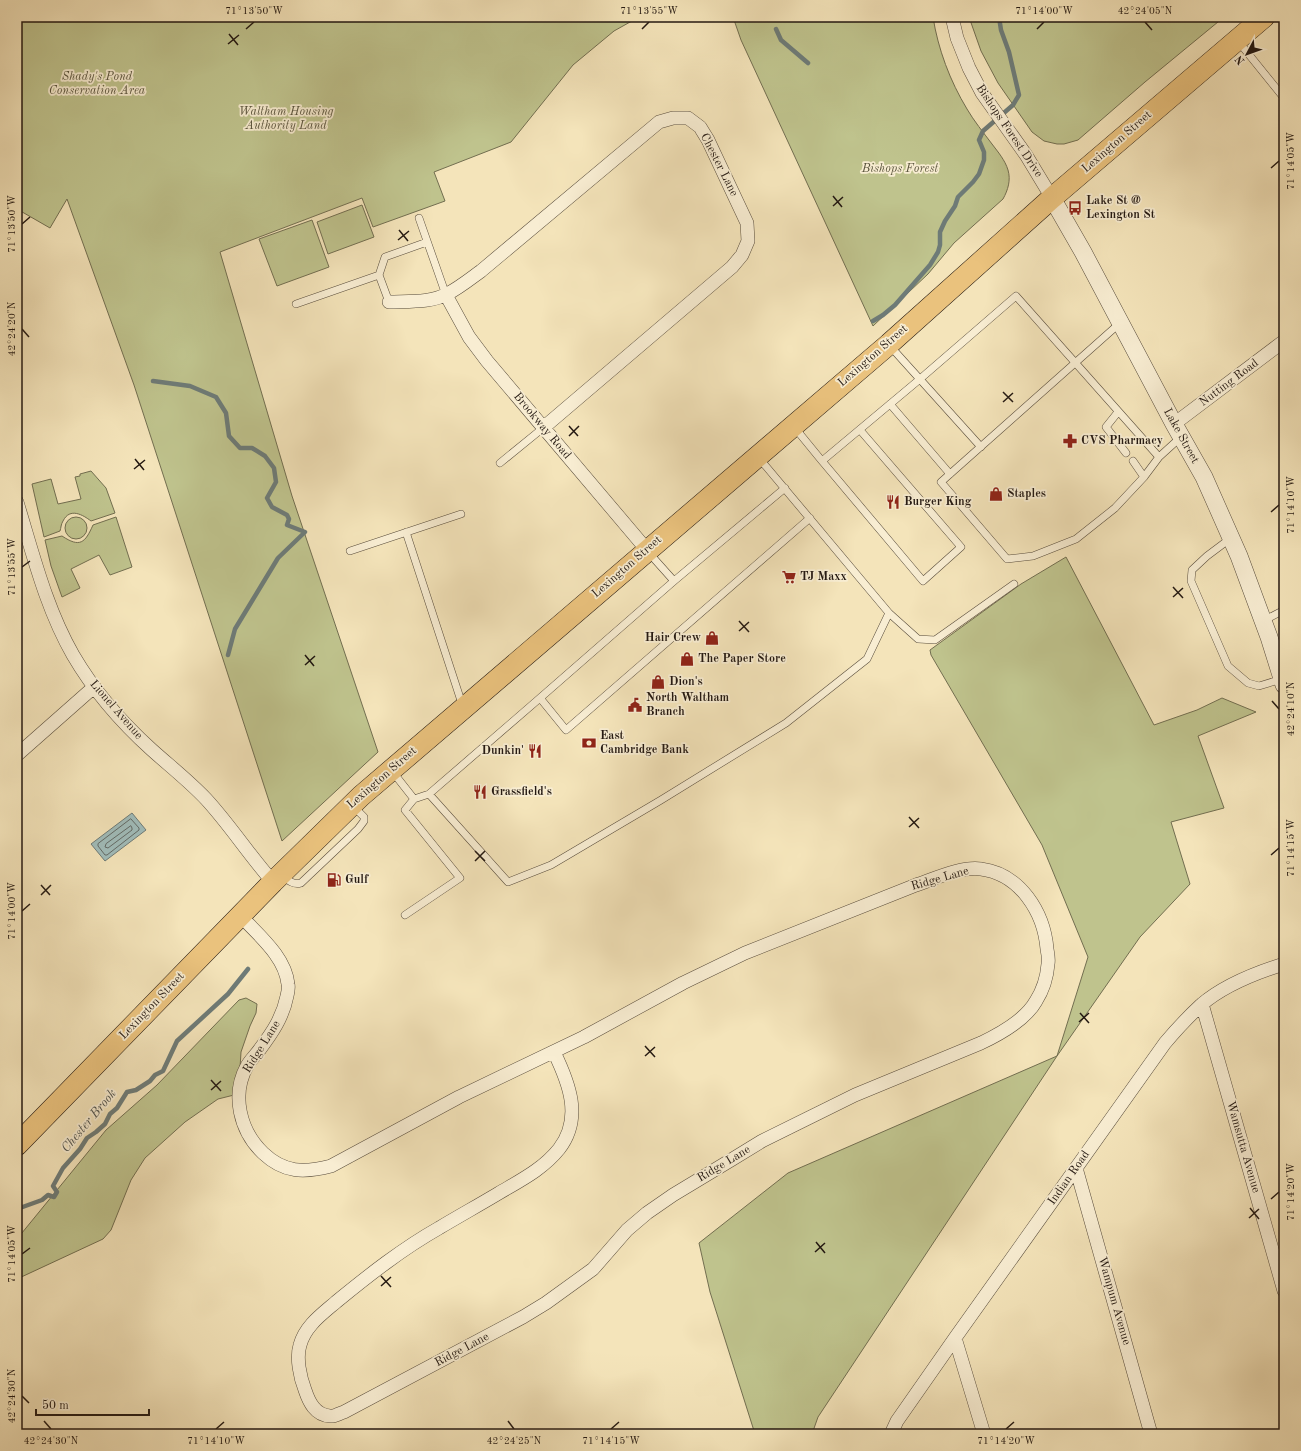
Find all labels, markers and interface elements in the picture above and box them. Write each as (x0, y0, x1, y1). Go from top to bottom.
text: 71°13'50"W (225, 6, 283, 16)
text: 71°13'55"W (620, 6, 678, 16)
text: 71°14'00"W (1015, 6, 1073, 16)
text: 42°24'05"N (1118, 6, 1173, 16)
north arrow (1227, 34, 1267, 74)
text: N (1233, 52, 1247, 66)
park label: Shady's Pond Conservation Area (49, 71, 146, 97)
street label: Bishops Forest Drive (973, 82, 1045, 180)
park label: Waltham Housing Authority Land (238, 106, 334, 132)
street label: Lexington Street (1080, 109, 1154, 175)
street label: Chester Lane (698, 131, 740, 199)
text: 71°14'05"W (1286, 132, 1296, 190)
park label: Bishops Forest (861, 163, 938, 175)
text: 71°13'50"W (7, 195, 17, 253)
place label: Lake St @ Lexington St (1086, 195, 1156, 221)
bus stop icon: Lake St @ Lexington St (1067, 200, 1083, 216)
text: 42°24'20"N (7, 301, 17, 356)
street label: Lexington Street (836, 323, 910, 389)
street label: Nutting Road (1197, 357, 1261, 409)
street label: Brookway Road (511, 391, 573, 461)
street label: Lake Street (1161, 406, 1201, 466)
pharmacy icon: CVS Pharmacy (1062, 433, 1078, 449)
place label: CVS Pharmacy (1081, 435, 1163, 447)
text: 71°14'10"W (1286, 476, 1296, 534)
shop icon: Staples (988, 486, 1004, 502)
place label: Staples (1007, 488, 1046, 500)
restaurant icon: Burger King (885, 494, 901, 510)
place label: Burger King (904, 496, 972, 508)
street label: Lexington Street (590, 534, 664, 600)
text: 71°13'55"W (7, 538, 17, 596)
supermarket icon: TJ Maxx (781, 569, 797, 585)
place label: TJ Maxx (800, 571, 847, 583)
shop icon: Hair Crew (704, 630, 720, 646)
place label: Hair Crew (645, 632, 702, 644)
shop icon: The Paper Store (679, 651, 695, 667)
place label: The Paper Store (698, 653, 786, 665)
shop icon: Dion's (650, 674, 666, 690)
place label: Dion's (669, 676, 703, 688)
street label: Lionel Avenue (87, 678, 145, 742)
text: 42°24'10"N (1286, 681, 1296, 736)
place label: North Waltham Branch (646, 692, 730, 718)
public building icon: North Waltham Branch (627, 697, 643, 713)
place label: East Cambridge Bank (600, 730, 689, 756)
bank icon: East Cambridge Bank (581, 735, 597, 751)
restaurant icon: Dunkin' (527, 743, 543, 759)
street label: Lexington Street (345, 745, 419, 811)
place label: Dunkin' (481, 745, 524, 757)
restaurant icon: Grassfield's (472, 784, 488, 800)
place label: Grassfield's (491, 786, 552, 798)
text: 71°14'15"W (1286, 819, 1296, 877)
street label: Ridge Lane (910, 865, 971, 893)
fuel station icon: Gulf (326, 872, 342, 888)
place label: Gulf (345, 874, 369, 886)
text: 71°14'00"W (7, 882, 17, 940)
street label: Lexington Street (117, 970, 187, 1042)
street label: Ridge Lane (241, 1018, 283, 1075)
water label: Chester Brook (59, 1087, 119, 1155)
street label: Wamsutta Avenue (1224, 1100, 1262, 1195)
street label: Ridge Lane (695, 1143, 753, 1184)
street label: Indian Road (1046, 1149, 1092, 1207)
text: 71°14'20"W (1286, 1163, 1296, 1221)
text: 71°14'05"W (7, 1225, 17, 1283)
street label: Wampum Avenue (1096, 1256, 1132, 1347)
street label: Ridge Lane (433, 1331, 491, 1369)
text: 42°24'30"N (7, 1368, 17, 1423)
scale bar (36, 1391, 149, 1417)
text: 50 m (42, 1399, 69, 1412)
text: 42°24'30"N (24, 1436, 79, 1446)
text: 71°14'10"W (187, 1436, 245, 1446)
text: 42°24'25"N (487, 1436, 542, 1446)
text: 71°14'15"W (582, 1436, 640, 1446)
text: 71°14'20"W (977, 1436, 1035, 1446)

